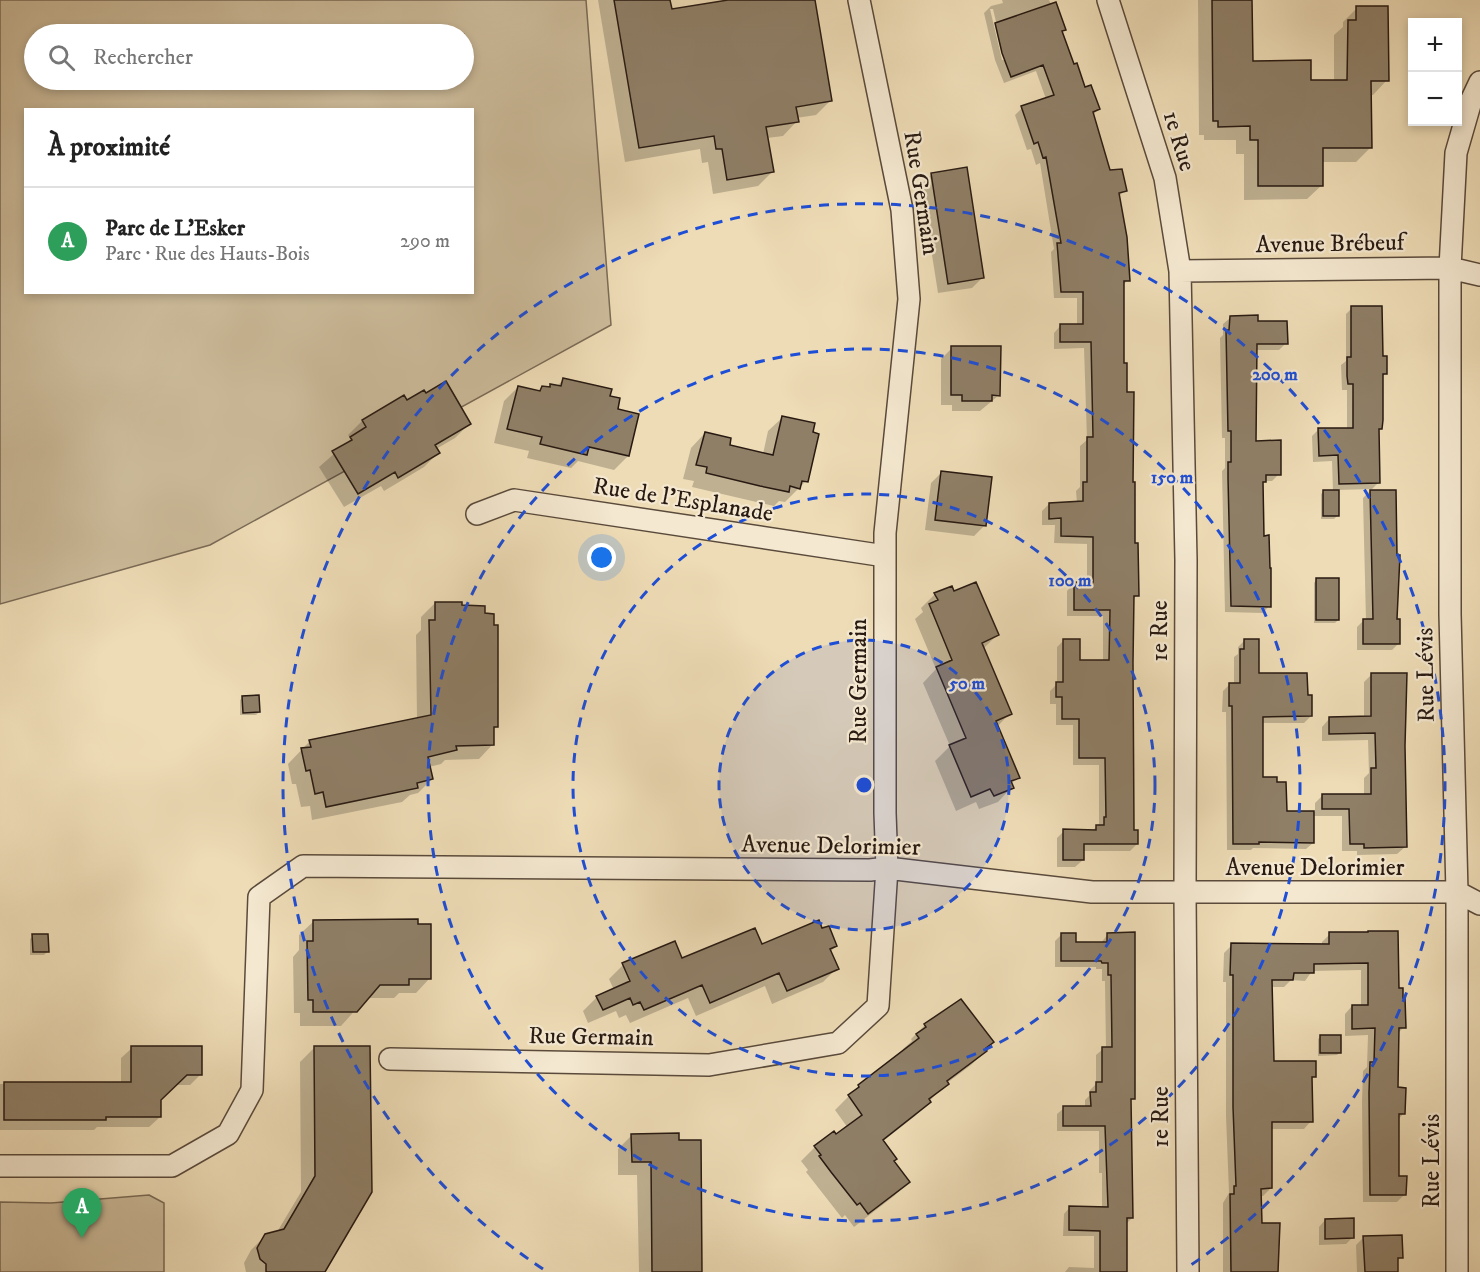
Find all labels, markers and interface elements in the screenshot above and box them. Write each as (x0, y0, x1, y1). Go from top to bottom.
map controls (1408, 18, 1462, 126)
button: + (1408, 18, 1462, 72)
search box (24, 24, 474, 90)
icon: search (45, 41, 78, 74)
text: Rechercher (93, 44, 193, 71)
button: − (1408, 72, 1462, 126)
street label: 1e Rue (1156, 107, 1202, 175)
street label: Rue Germain (896, 129, 946, 258)
text: À proximité (48, 131, 170, 164)
text: Parc de L'Esker (105, 215, 245, 242)
street label: Avenue Brébeuf (1255, 228, 1408, 260)
text: A (61, 229, 74, 254)
text: 290 m (400, 229, 450, 254)
text: Parc · Rue des Hauts-Bois (105, 242, 310, 267)
text: 200 m (1252, 364, 1298, 386)
text: 150 m (1151, 467, 1194, 489)
street label: Rue de l'Esplanade (591, 471, 775, 529)
your location (587, 543, 616, 572)
text: 100 m (1048, 570, 1092, 592)
street label: 1e Rue (1145, 600, 1175, 662)
street label: Rue Germain (844, 618, 874, 744)
street label: Rue Lévis (1410, 627, 1442, 723)
text: 50 m (948, 673, 985, 695)
centre of rings (854, 775, 874, 795)
street label: Avenue Delorimier (741, 829, 921, 863)
street label: Avenue Delorimier (1225, 853, 1405, 883)
street label: Rue Germain (528, 1021, 654, 1053)
street label: 1e Rue (1146, 1086, 1176, 1148)
street label: Rue Lévis (1417, 1114, 1447, 1208)
pin: A (62, 1188, 101, 1238)

